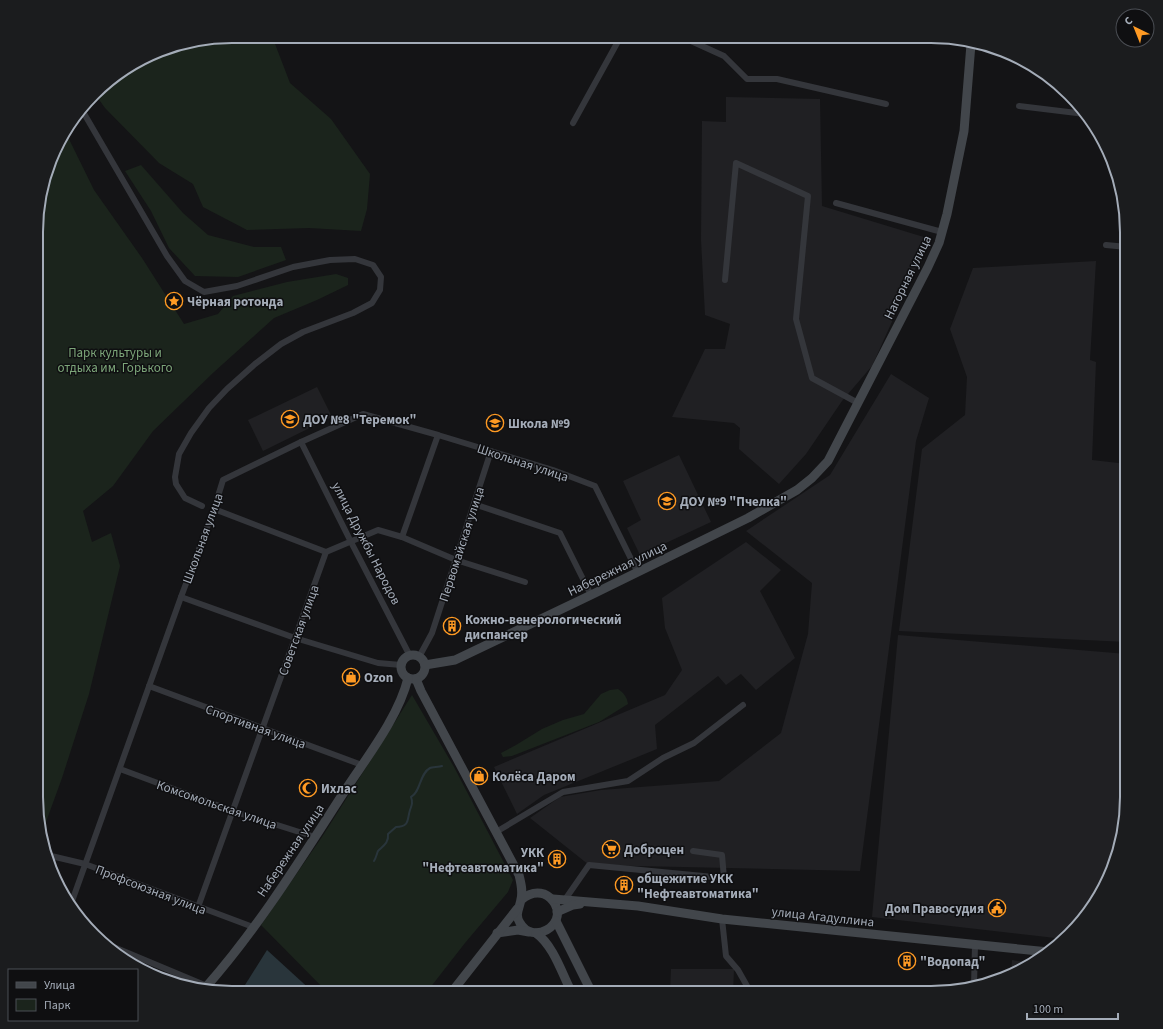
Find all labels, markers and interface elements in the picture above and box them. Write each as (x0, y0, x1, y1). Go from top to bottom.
north arrow (1115, 8, 1155, 48)
text: С (1121, 13, 1136, 29)
street label: Нагорная улица (880, 232, 936, 322)
place icon: Чёрная ротонда (164, 291, 184, 311)
place label: Чёрная ротонда (187, 293, 283, 311)
park label: Парк культуры и отдыха им. Горького (57, 344, 173, 377)
school or university icon: ДОУ №8 "Теремок" (280, 409, 300, 429)
place label: ДОУ №8 "Теремок" (303, 411, 416, 429)
school or university icon: Школа №9 (485, 413, 505, 433)
place label: Школа №9 (508, 415, 570, 433)
street label: Школьная улица (475, 440, 571, 486)
street label: улица Дружбы Народов (327, 479, 405, 608)
street label: Первомайская улица (435, 484, 489, 604)
street label: Школьная улица (178, 491, 228, 586)
school or university icon: ДОУ №9 "Пчелка" (657, 491, 677, 511)
place label: ДОУ №9 "Пчелка" (680, 493, 787, 511)
street label: Набережная улица (565, 537, 670, 601)
street label: Советская улица (274, 582, 324, 678)
place label: Кожно-венерологический диспансер (465, 611, 622, 644)
building icon: Кожно-венерологический диспансер (442, 616, 462, 636)
shop icon: Ozon (341, 667, 361, 687)
place label: Ozon (364, 669, 393, 687)
street label: Спортивная улица (203, 700, 308, 753)
shop icon: Колёса Даром (469, 766, 489, 786)
place label: Колёса Даром (492, 768, 576, 786)
street label: Комсомольская улица (154, 776, 279, 834)
mosque icon: Ихлас (298, 778, 318, 798)
place label: Ихлас (321, 780, 357, 798)
street label: Набережная улица (253, 801, 329, 901)
supermarket icon: Доброцен (601, 839, 621, 859)
place label: Доброцен (624, 841, 684, 859)
place label: УКК "Нефтеавтоматика" (422, 844, 545, 877)
building icon: УКК "Нефтеавтоматика" (547, 849, 567, 869)
street label: Профсоюзная улица (93, 860, 209, 919)
place label: общежитие УКК "Нефтеавтоматика" (637, 870, 759, 903)
building icon: общежитие УКК "Нефтеавтоматика" (614, 875, 634, 895)
public building icon: Дом Правосудия (987, 898, 1007, 918)
place label: Дом Правосудия (885, 900, 984, 918)
street label: улица Агадуллина (771, 903, 875, 931)
building icon: "Водопад" (897, 951, 917, 971)
place label: "Водопад" (920, 953, 986, 971)
legend (8, 969, 138, 1021)
text: Улица (44, 977, 75, 994)
scale bar (1027, 995, 1118, 1021)
text: Парк (44, 997, 70, 1014)
text: 100 m (1033, 1001, 1063, 1018)

